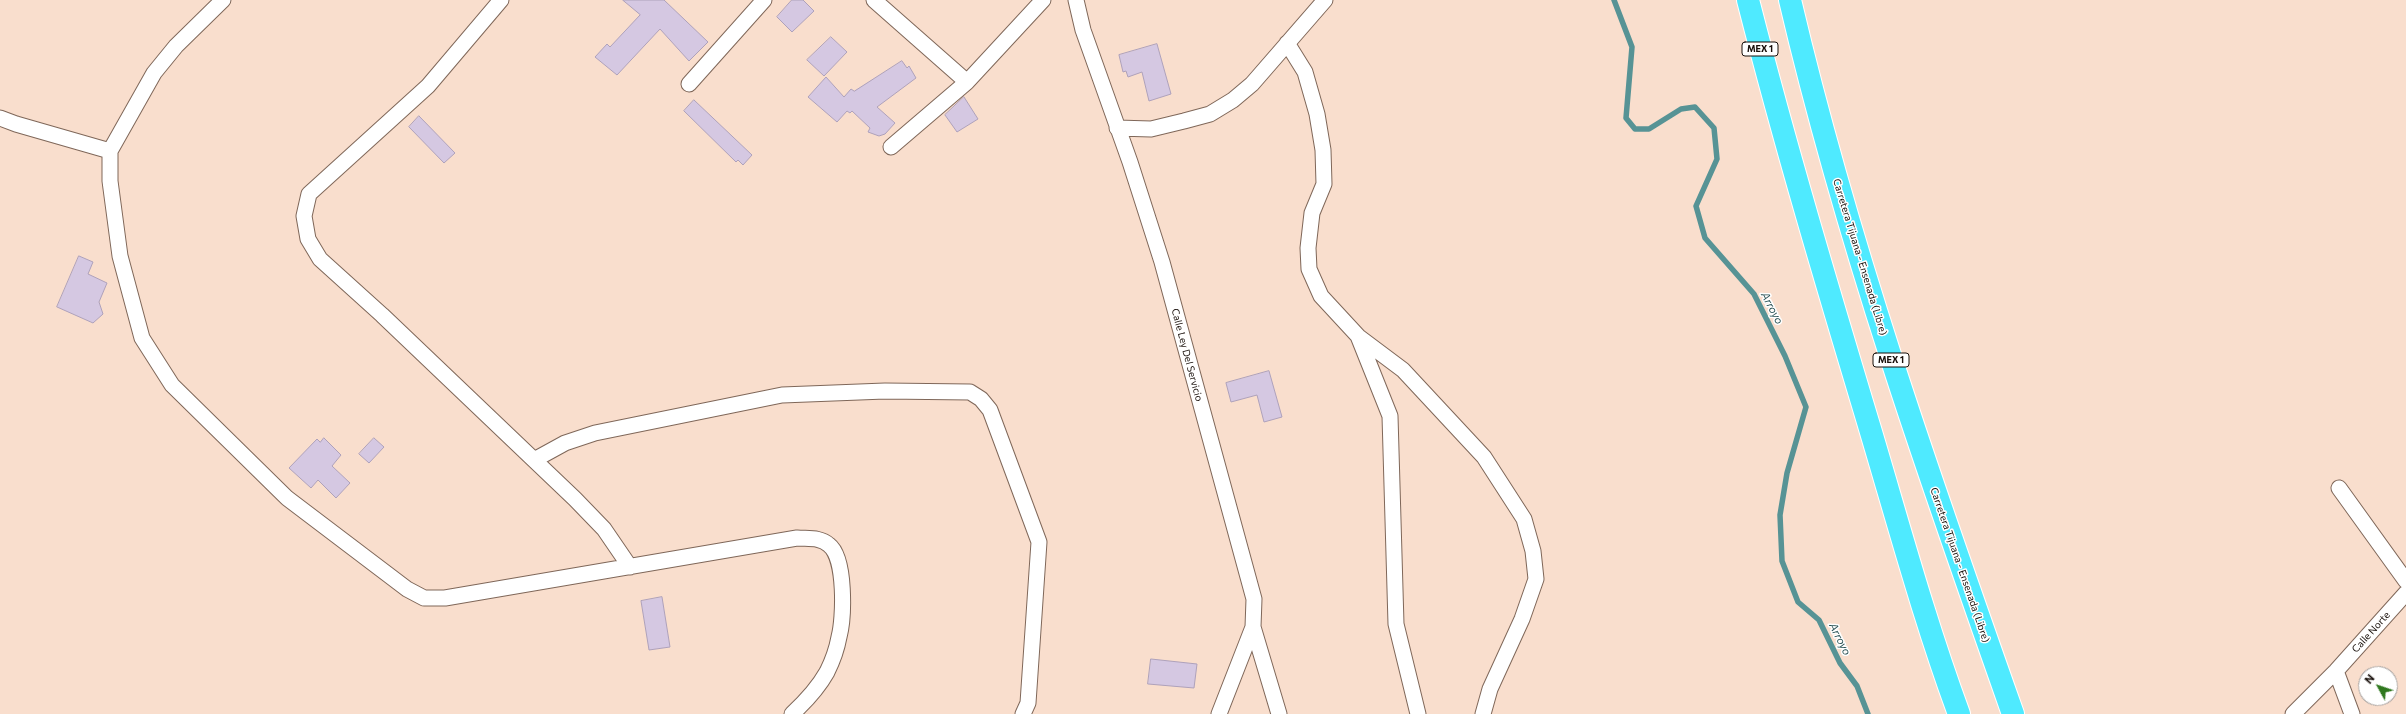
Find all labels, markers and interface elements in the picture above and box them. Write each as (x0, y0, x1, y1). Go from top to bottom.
road number: MEX 1 (1742, 42, 1778, 56)
street label: Carretera Tijuana - Ensenada (Libre) (1830, 177, 1890, 337)
water label: Arroyo (1758, 290, 1786, 326)
street label: Calle Ley Del Servicio (1169, 307, 1205, 403)
road number: MEX 1 (1873, 353, 1909, 367)
street label: Carretera Tijuana - Ensenada (Libre) (1928, 486, 1992, 644)
street label: Calle Norte (2349, 609, 2393, 655)
water label: Arroyo (1826, 621, 1854, 657)
north arrow (2358, 666, 2398, 706)
text: N (2362, 671, 2377, 686)

